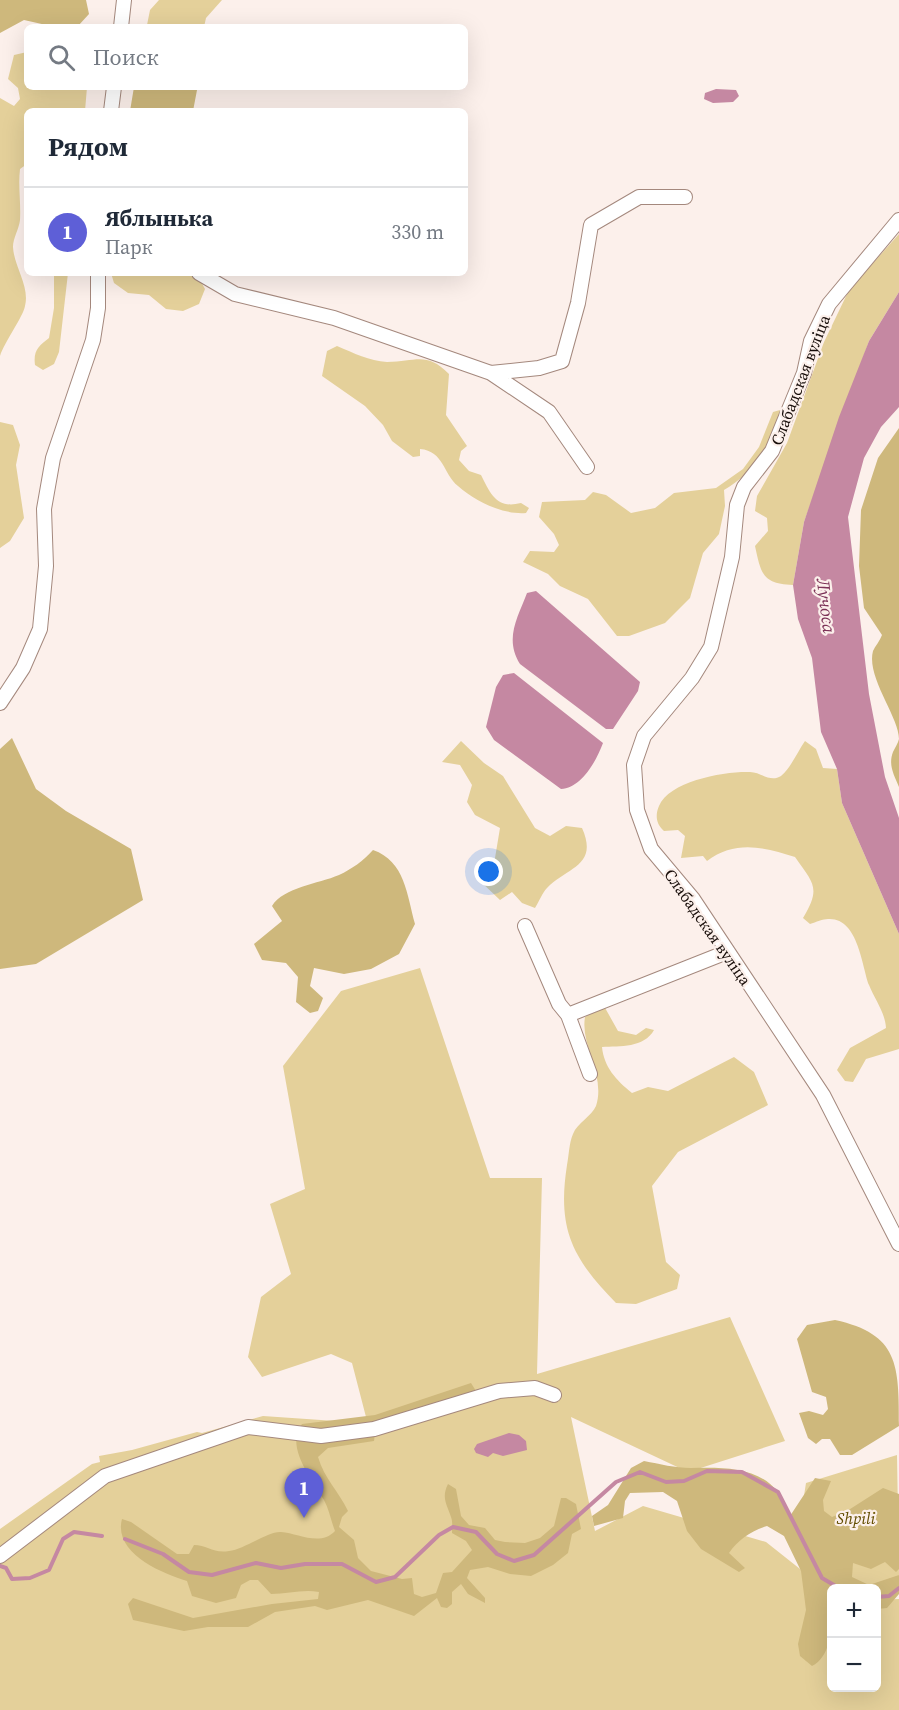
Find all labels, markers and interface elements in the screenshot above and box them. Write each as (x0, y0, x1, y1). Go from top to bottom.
search box (24, 24, 468, 90)
icon: search (45, 41, 78, 74)
text: Поиск (93, 42, 159, 72)
text: Рядом (48, 129, 128, 165)
text: Яблынька (105, 203, 213, 233)
text: 1 (62, 218, 73, 246)
text: 330 m (391, 218, 444, 246)
text: Парк (105, 233, 153, 261)
street label: Слабадская вуліца (765, 311, 835, 448)
water label: Лучоса (811, 576, 842, 635)
your location (474, 857, 503, 886)
street label: Слабадская вуліца (659, 864, 757, 991)
pin: 1 (284, 1468, 324, 1518)
park label: Shpili (837, 1507, 876, 1529)
map controls (827, 1584, 881, 1692)
button: + (827, 1584, 881, 1638)
button: − (827, 1638, 881, 1692)

